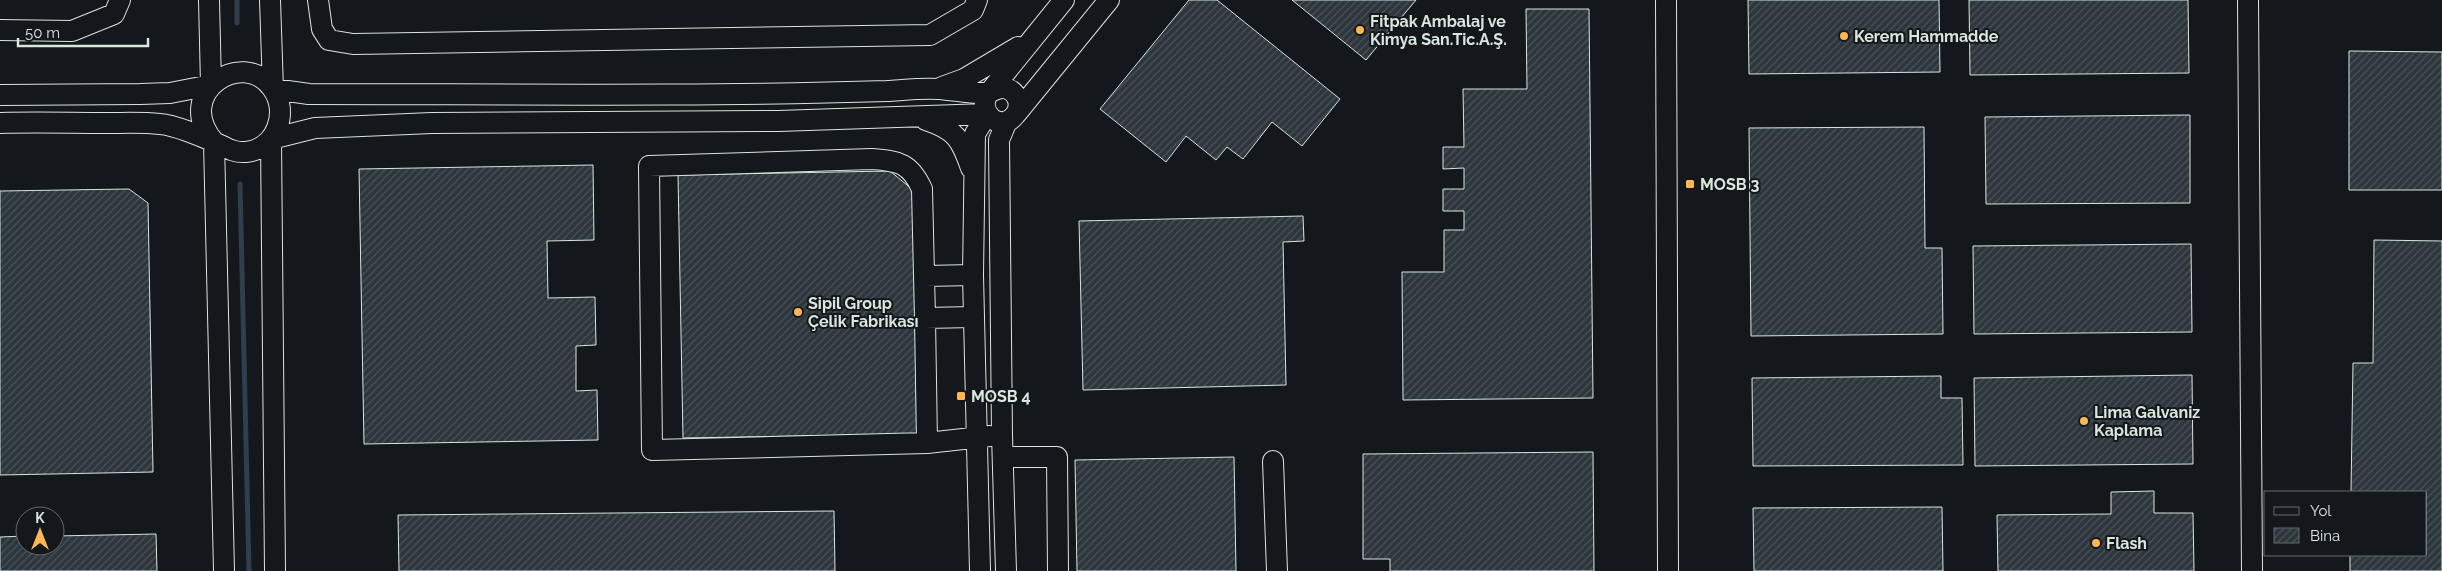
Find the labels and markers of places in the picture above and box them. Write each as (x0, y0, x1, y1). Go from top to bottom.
place label: Fitpak Ambalaj ve Kimya San.Tic.A.Ş. (1370, 12, 1507, 49)
marker: Fitpak Ambalaj ve Kimya San.Tic.A.Ş. (1354, 24, 1366, 36)
place label: Kerem Hammadde (1854, 27, 1999, 46)
marker: Kerem Hammadde (1838, 30, 1850, 42)
place label: MOSB 3 (1700, 175, 1759, 194)
marker: MOSB 3 (1684, 178, 1696, 190)
place label: Sipil Group Çelik Fabrikası (808, 294, 919, 331)
marker: Sipil Group Çelik Fabrikası (792, 306, 804, 318)
place label: MOSB 4 (971, 387, 1031, 406)
marker: MOSB 4 (955, 390, 967, 402)
place label: Lima Galvaniz Kaplama (2094, 403, 2200, 440)
marker: Lima Galvaniz Kaplama (2078, 415, 2090, 427)
place label: Flash (2106, 534, 2147, 553)
marker: Flash (2090, 537, 2102, 549)

